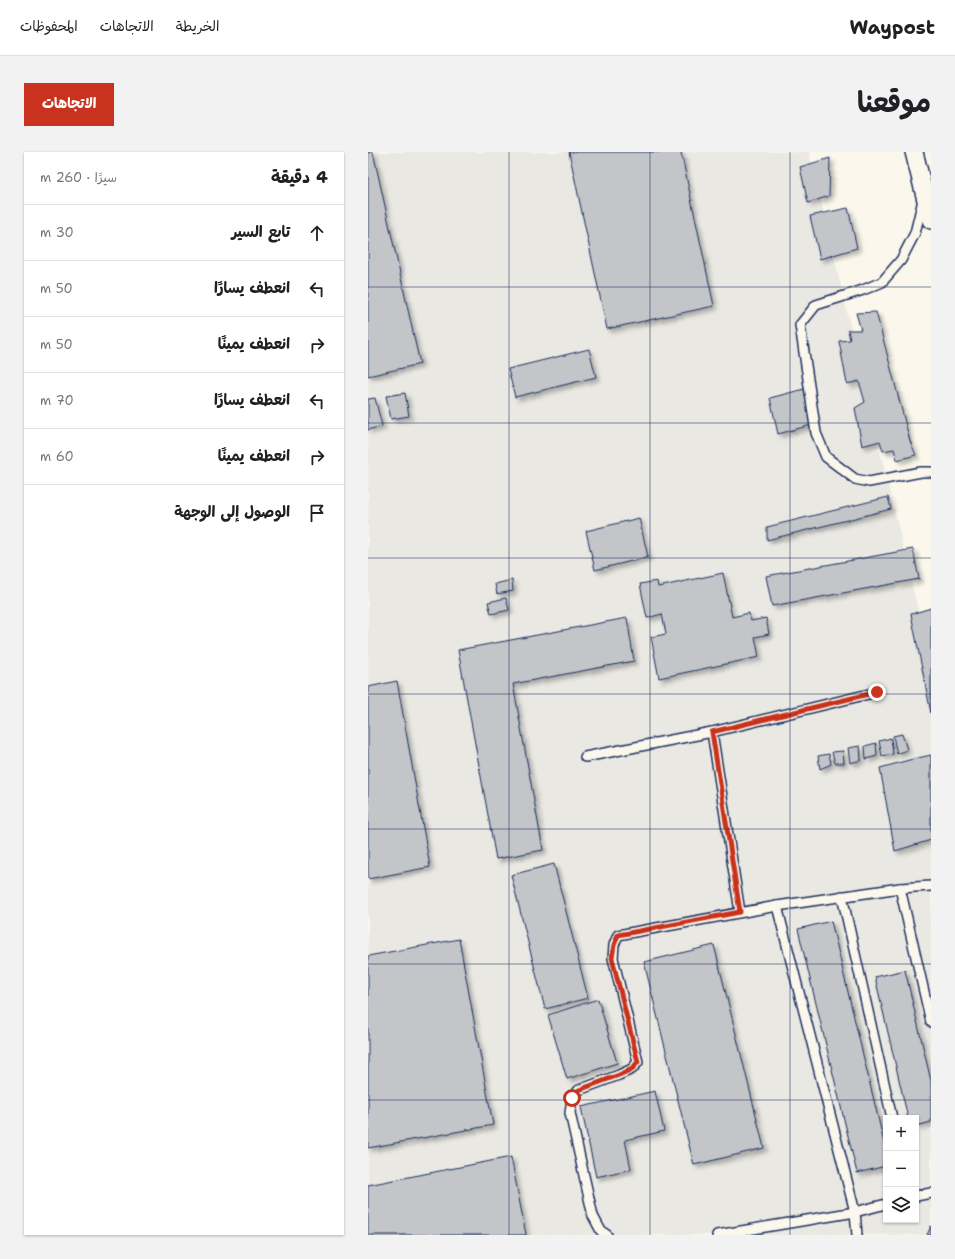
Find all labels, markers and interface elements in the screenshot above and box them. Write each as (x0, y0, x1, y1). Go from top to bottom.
text: Waypost (850, 15, 935, 40)
text: المحفوظات (20, 17, 78, 35)
text: الاتجاهات (100, 17, 154, 35)
text: الخريطة (176, 17, 219, 35)
button: الاتجاهات (24, 83, 114, 126)
text: موقعنا (857, 83, 931, 121)
text: 4 دقيقة (271, 166, 328, 188)
text: سيرًا · 260 m (40, 169, 117, 186)
text: تابع السير (231, 222, 290, 242)
icon: ahead (306, 222, 328, 244)
text: 30 m (40, 224, 74, 241)
text: انعطف يسارًا (214, 278, 290, 298)
icon: left (306, 278, 328, 300)
text: 50 m (40, 280, 73, 297)
text: انعطف يمينًا (218, 334, 290, 354)
icon: right (306, 334, 328, 356)
text: 50 m (40, 336, 73, 353)
text: انعطف يسارًا (214, 390, 290, 410)
icon: left (306, 390, 328, 412)
text: 70 m (40, 392, 74, 409)
text: انعطف يمينًا (218, 446, 290, 466)
icon: right (306, 446, 328, 468)
text: 60 m (40, 448, 74, 465)
text: الوصول إلى الوجهة (174, 502, 290, 522)
icon: arrive (306, 502, 328, 524)
route end (868, 683, 886, 701)
route start (563, 1089, 581, 1107)
map controls (883, 1115, 919, 1223)
button: + (883, 1115, 919, 1151)
button: − (883, 1151, 919, 1187)
button: layers (883, 1187, 919, 1223)

